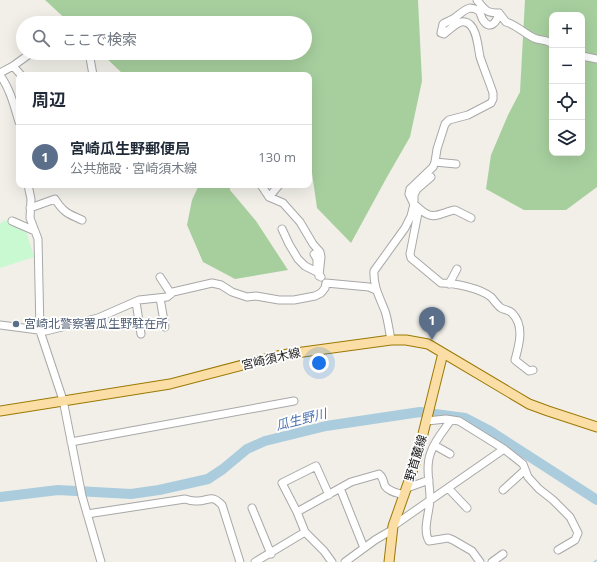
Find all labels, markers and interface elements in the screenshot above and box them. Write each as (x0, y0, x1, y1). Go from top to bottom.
map controls (549, 12, 585, 156)
button: + (549, 12, 585, 48)
search box (16, 16, 312, 60)
icon: search (30, 27, 52, 49)
text: ここで検索 (62, 29, 137, 49)
button: − (549, 48, 585, 84)
button: locate (549, 84, 585, 120)
text: 周辺 (32, 88, 66, 111)
button: layers (549, 120, 585, 156)
text: 宮崎瓜生野郵便局 (70, 138, 190, 158)
text: 1 (41, 148, 49, 166)
text: 130 m (258, 148, 296, 166)
text: 公共施設 · 宮崎須木線 (70, 159, 197, 177)
pin: 1 (419, 307, 445, 340)
place label: 宮崎北警察署瓜生野駐在所 (24, 315, 168, 332)
marker: 宮崎北警察署瓜生野駐在所 (11, 319, 21, 329)
street label: 宮崎須木線 (240, 343, 302, 374)
your location (309, 353, 329, 373)
water label: 瓜生野川 (274, 403, 330, 434)
street label: 野首麓線 (400, 432, 431, 483)

